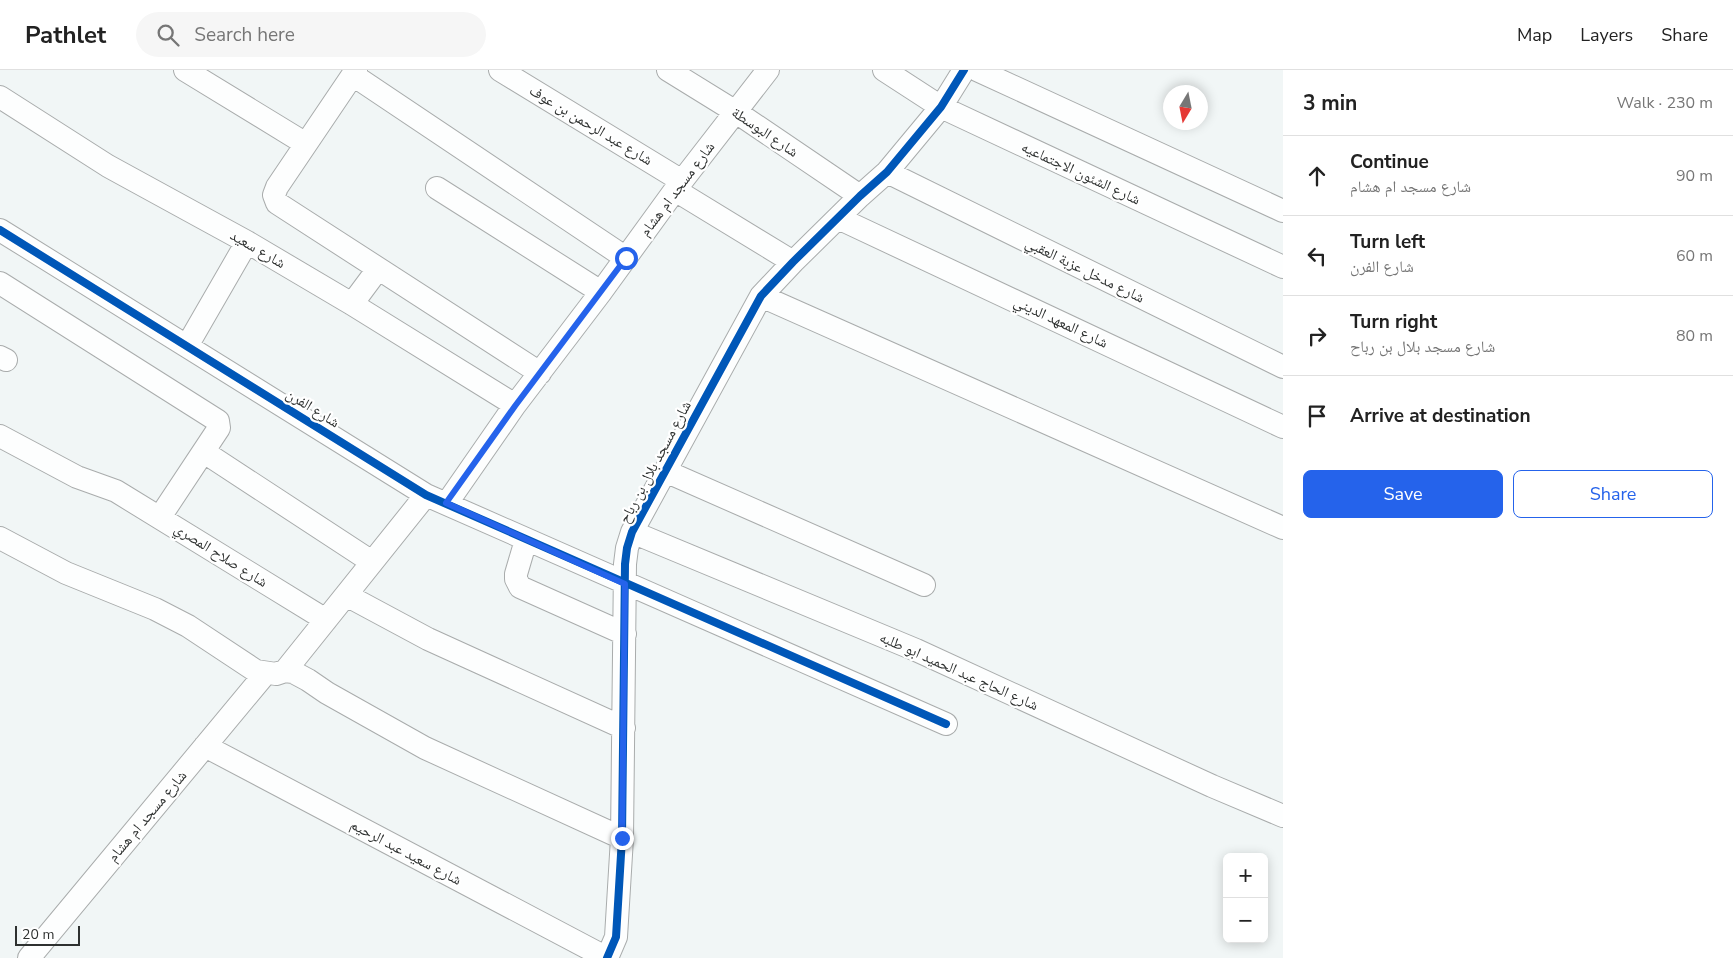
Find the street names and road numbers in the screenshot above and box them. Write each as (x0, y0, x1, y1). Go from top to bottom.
street label: شارع عبد الرحمن بن عوف (526, 80, 656, 170)
street label: شارع البوسطة (728, 102, 802, 162)
street label: شارع الشئون الاجتماعيه (1018, 137, 1144, 209)
street label: شارع مسجد ام هشام (635, 138, 719, 240)
street label: شارع سعيد (227, 225, 290, 273)
street label: شارع مدخل عزبة العقبي (1021, 232, 1148, 309)
street label: شارع المعهد الديني (1010, 291, 1112, 354)
street label: شارع الفرن (282, 384, 344, 432)
street label: شارع مسجد بلال بن رباح (614, 397, 696, 527)
street label: شارع صلاح المصري (170, 518, 272, 593)
street label: شارع الحاج عبد الحميد ابو طلبه (876, 627, 1042, 715)
street label: شارع مسجد ام هشام (103, 766, 191, 866)
street label: شارع سعيد عبد الرحيم (347, 814, 465, 890)

